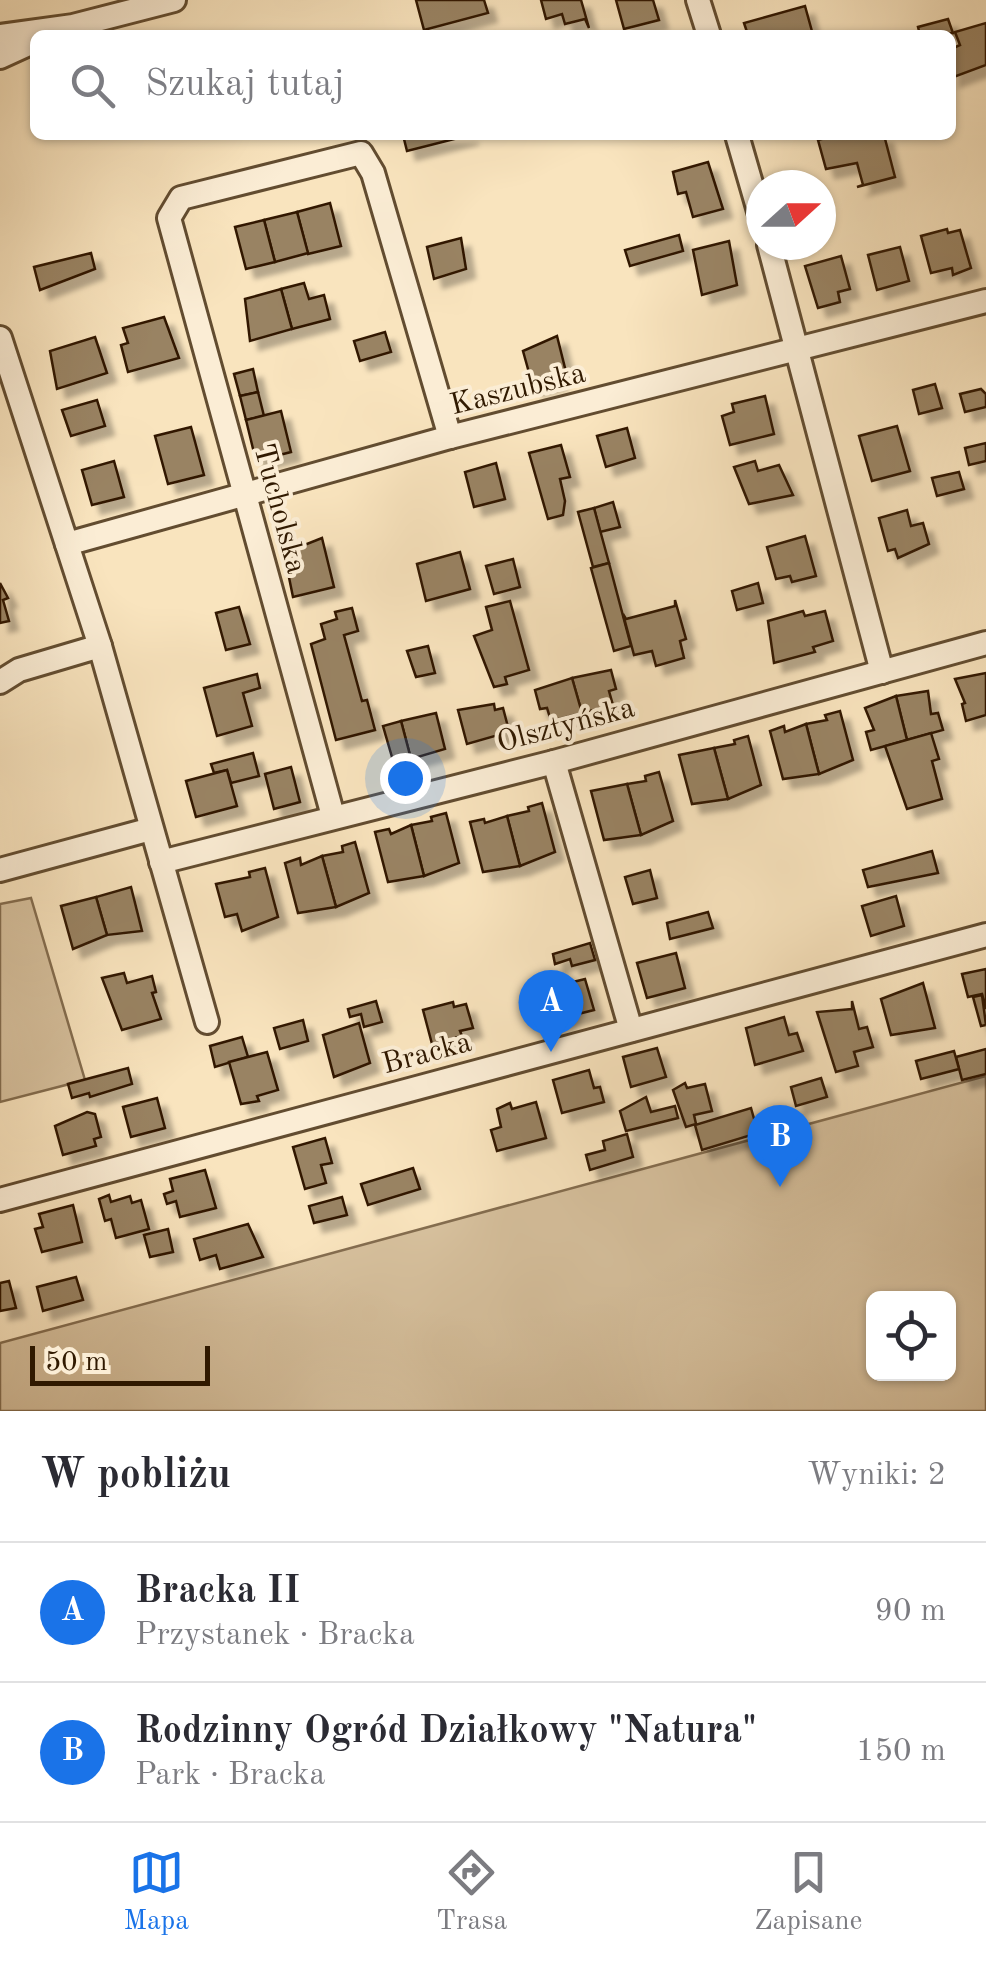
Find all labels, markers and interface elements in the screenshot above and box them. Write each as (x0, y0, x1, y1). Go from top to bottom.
search box (30, 30, 956, 140)
icon: search (65, 58, 120, 113)
text: Szukaj tutaj (145, 66, 345, 104)
north arrow (746, 170, 836, 260)
street label: Kaszubska (447, 359, 589, 421)
street label: Tucholska (247, 441, 311, 577)
street label: Olsztyńska (494, 693, 638, 759)
your location (380, 753, 431, 804)
pin: A (518, 970, 584, 1052)
street label: Bracka (379, 1028, 475, 1080)
pin: B (748, 1104, 812, 1187)
map controls (866, 1291, 956, 1381)
button: locate (866, 1291, 956, 1381)
scale bar (30, 1341, 210, 1386)
text: 50 m (45, 1349, 108, 1377)
text: W pobliżu (40, 1455, 231, 1497)
text: Wyniki: 2 (807, 1460, 946, 1492)
text: Bracka II (135, 1573, 300, 1611)
text: A (60, 1596, 85, 1628)
text: 90 m (875, 1596, 946, 1628)
text: Przystanek · Bracka (135, 1620, 415, 1652)
text: Rodzinny Ogród Działkowy "Natura" (135, 1713, 757, 1751)
text: B (61, 1736, 84, 1768)
text: 150 m (856, 1736, 946, 1768)
text: Park · Bracka (135, 1760, 325, 1792)
tab: Mapa (123, 1845, 189, 1940)
tab: Trasa (436, 1845, 507, 1940)
tab: Zapisane (754, 1845, 863, 1940)

